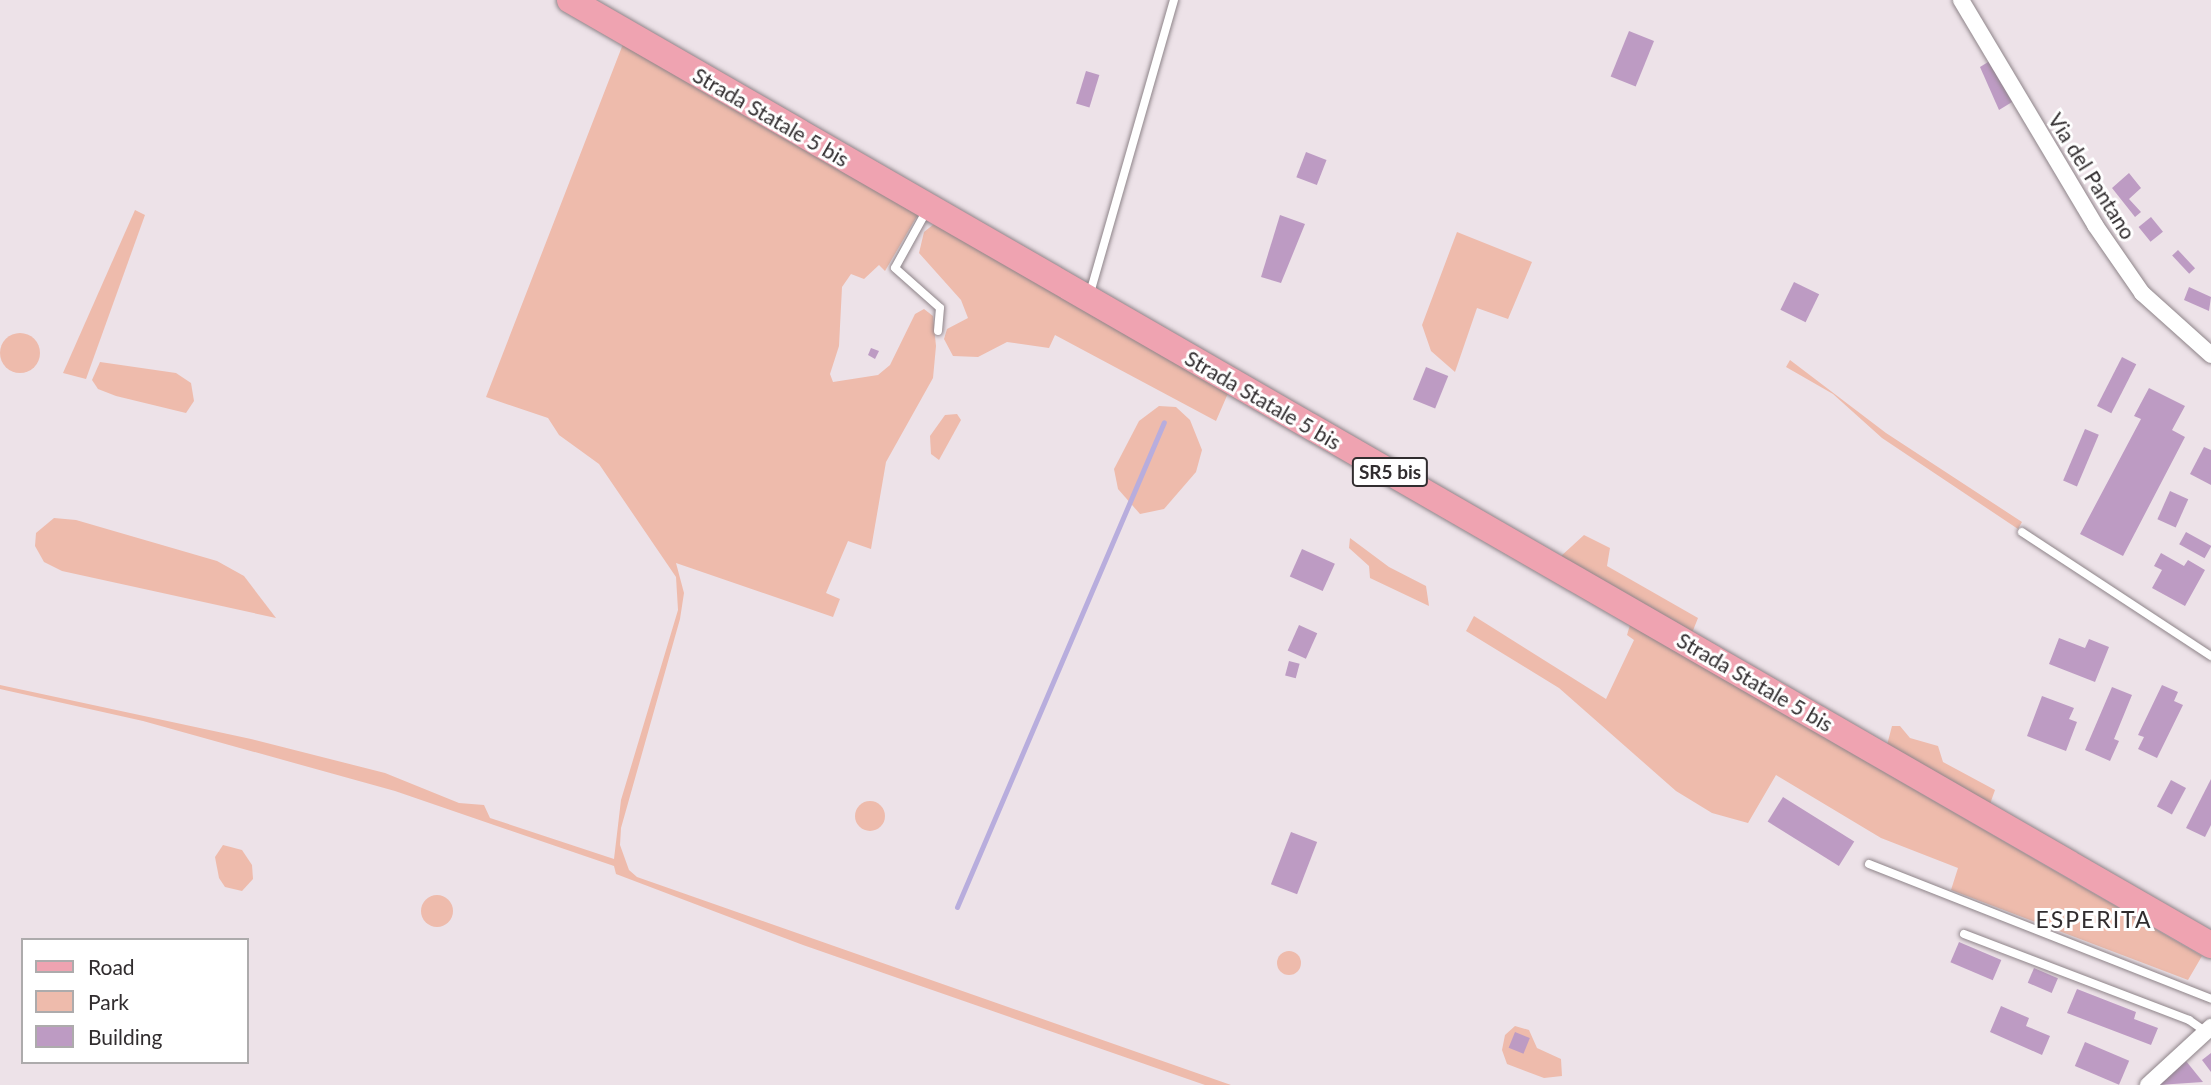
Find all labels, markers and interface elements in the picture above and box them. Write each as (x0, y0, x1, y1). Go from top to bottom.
street label: Strada Statale 5 bis (689, 62, 853, 172)
street label: Via del Pantano (2043, 108, 2141, 244)
street label: Strada Statale 5 bis (1181, 345, 1345, 455)
road number: SR5 bis (1352, 457, 1428, 488)
street label: Strada Statale 5 bis (1673, 627, 1837, 737)
district label: ESPERITA (2036, 905, 2152, 933)
legend (21, 938, 248, 1064)
text: Road (88, 954, 135, 979)
text: Park (88, 989, 129, 1014)
text: Building (88, 1024, 163, 1049)

